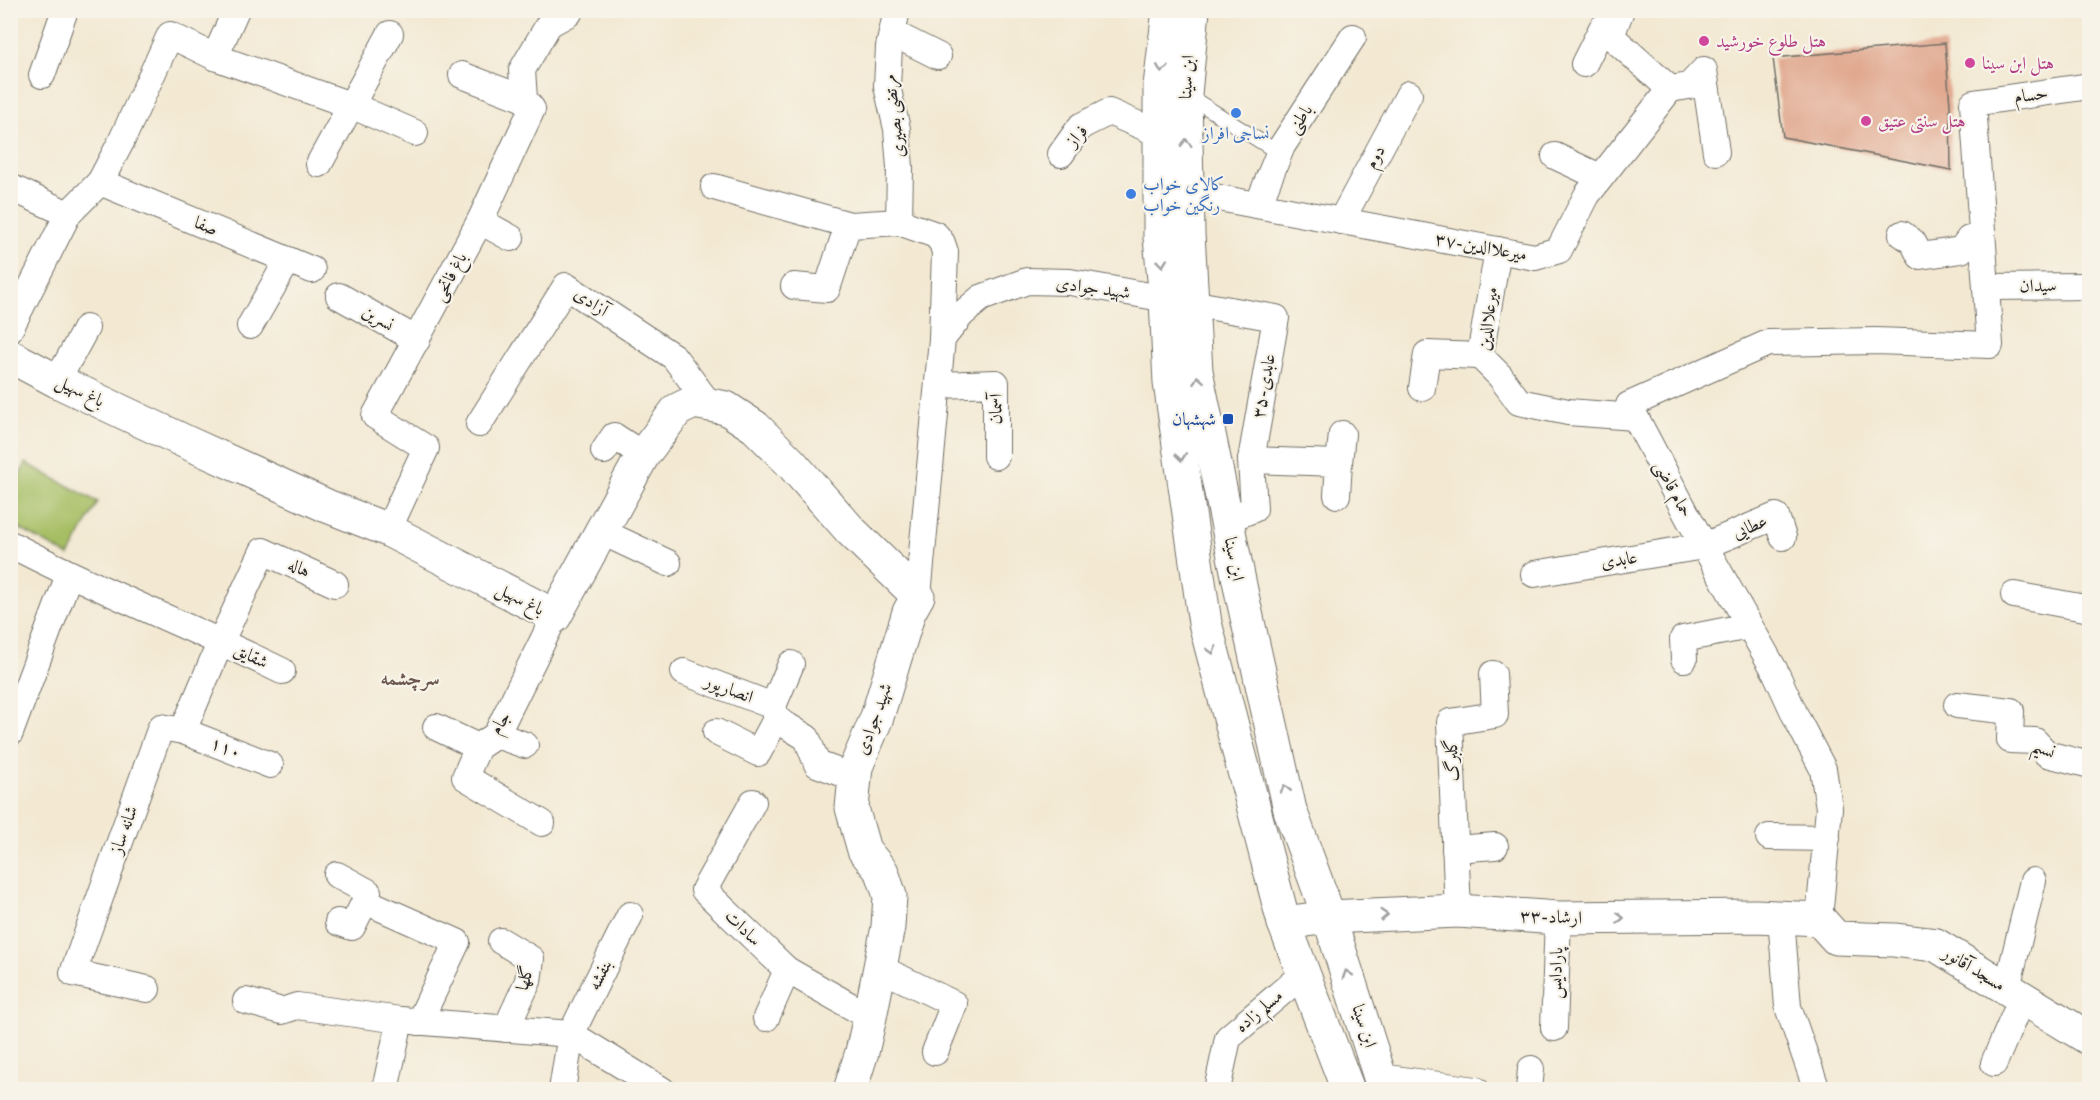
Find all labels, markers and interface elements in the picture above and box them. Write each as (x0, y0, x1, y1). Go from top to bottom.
place label: هتل طلوع خورشید (1716, 30, 1826, 56)
marker: هتل طلوع خورشید (1697, 34, 1711, 48)
place label: هتل ابن سینا (1982, 52, 2054, 76)
street label: ابن سینا (1174, 54, 1200, 100)
marker: هتل ابن سینا (1963, 56, 1977, 70)
one-way arrow (1156, 64, 1169, 73)
street label: مرتضی بصیری (877, 73, 912, 159)
street label: حسام (2012, 81, 2050, 113)
street label: باطنی (1282, 100, 1319, 139)
marker: نساجی افراز (1229, 106, 1243, 120)
place label: هتل سنتی عتیق (1878, 110, 1966, 134)
marker: هتل سنتی عتیق (1859, 114, 1873, 128)
street label: فراز (1060, 120, 1093, 154)
place label: نساجی افراز (1201, 122, 1269, 145)
one-way arrow (1180, 139, 1192, 148)
street label: دوم (1359, 141, 1394, 175)
place label: کالای خواب رنگین خواب (1143, 173, 1225, 217)
marker: کالای خواب رنگین خواب (1124, 187, 1138, 201)
street label: صفا (191, 211, 221, 241)
street label: ۳۷-میرعلاالدین (1433, 228, 1529, 266)
street label: باغ فاتحی (428, 248, 475, 307)
one-way arrow (1156, 259, 1168, 268)
street label: شهید جوادی (1054, 271, 1132, 305)
street label: سیدان (2019, 274, 2057, 298)
street label: آزادی (569, 282, 614, 323)
street label: میرعلاالدین (1473, 286, 1503, 352)
street label: نسرین (358, 300, 398, 336)
street label: ۳۵-عابدی (1247, 352, 1281, 420)
street label: باغ سهیل (50, 369, 108, 415)
one-way arrow (1192, 375, 1205, 385)
street label: آسمان (984, 391, 1008, 425)
place label: شهشهان (1172, 408, 1216, 431)
marker: شهشهان (1221, 412, 1235, 426)
one-way arrow (1175, 453, 1187, 462)
street label: حمام قاضی (1645, 457, 1698, 523)
street label: عطایی (1729, 509, 1771, 545)
street label: ابن سینا (1218, 535, 1250, 583)
street label: عابدی (1599, 546, 1639, 574)
street label: هاله (284, 553, 314, 583)
street label: باغ سهیل (490, 577, 548, 624)
street label: شقایق (230, 638, 272, 674)
one-way arrow (1205, 644, 1218, 654)
district label: سرچشمه (380, 666, 440, 692)
street label: انصارپور (699, 669, 757, 710)
street label: شهید جوادی (850, 680, 898, 758)
street label: جام (484, 707, 519, 741)
street label: ۱۱۰ (207, 731, 245, 765)
street label: نسیم (2026, 734, 2059, 770)
street label: گلبرگ (1440, 738, 1464, 782)
one-way arrow (1279, 784, 1292, 794)
street label: شانه ساز (104, 803, 143, 859)
street label: ۳۳-ارشاد (1520, 904, 1583, 930)
street label: سادات (720, 905, 766, 951)
one-way arrow (1379, 908, 1388, 921)
one-way arrow (1616, 912, 1625, 924)
street label: مسجد آقانور (1937, 940, 2010, 997)
street label: پارادایس (1544, 945, 1569, 999)
street label: بنفشه (583, 956, 617, 994)
street label: گلها (511, 963, 539, 993)
one-way arrow (1342, 969, 1354, 980)
street label: مسلم زاده (1230, 984, 1292, 1042)
street label: ابن سینا (1346, 1001, 1382, 1051)

